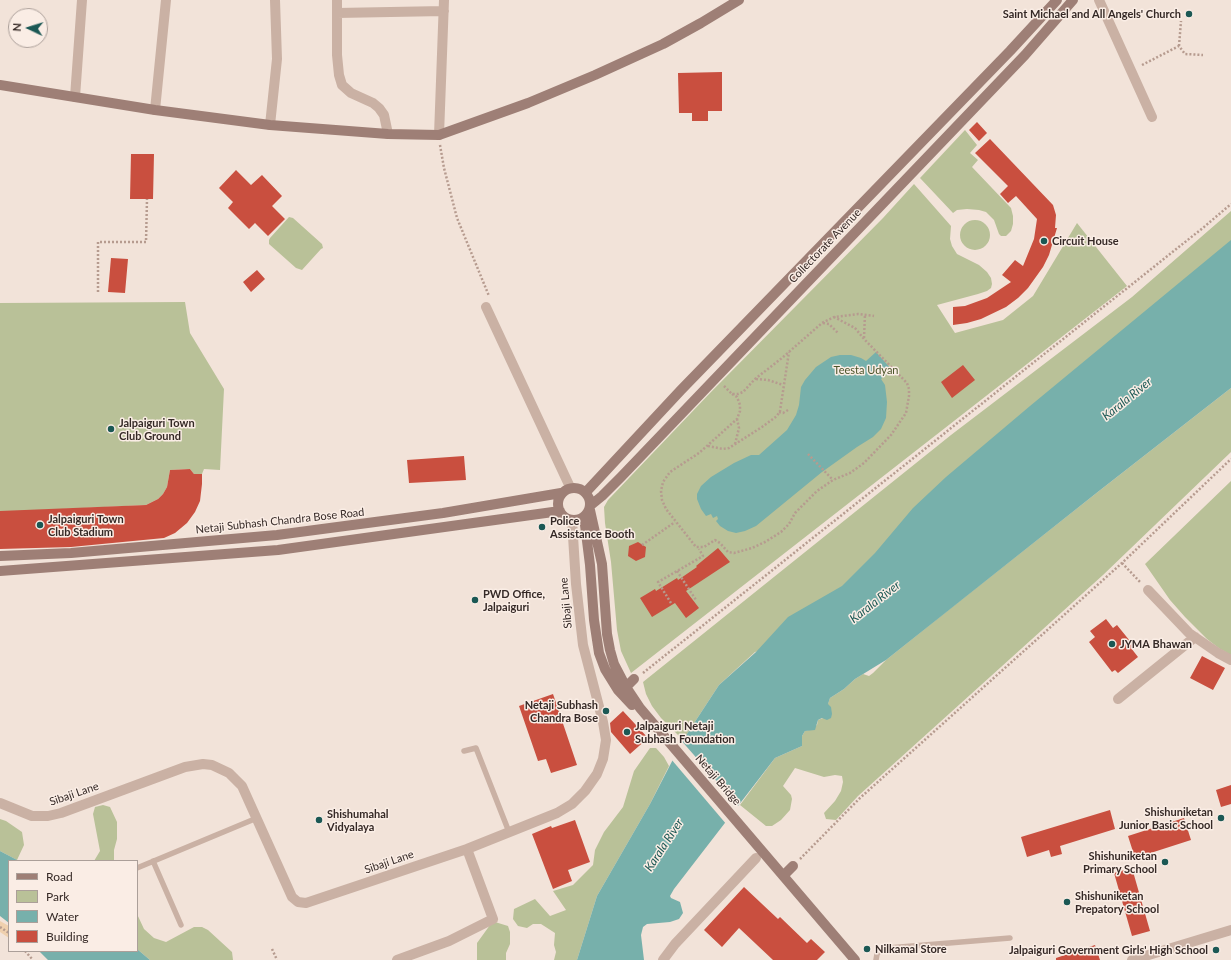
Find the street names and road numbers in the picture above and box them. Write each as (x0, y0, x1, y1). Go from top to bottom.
street label: Collectorate Avenue (786, 206, 864, 286)
street label: Netaji Subhash Chandra Bose Road (195, 506, 365, 536)
street label: Sibaji Lane (557, 577, 575, 629)
street label: Netaji Bridge (692, 752, 744, 808)
street label: Sibaji Lane (48, 779, 100, 809)
street label: Sibaji Lane (363, 847, 415, 877)

